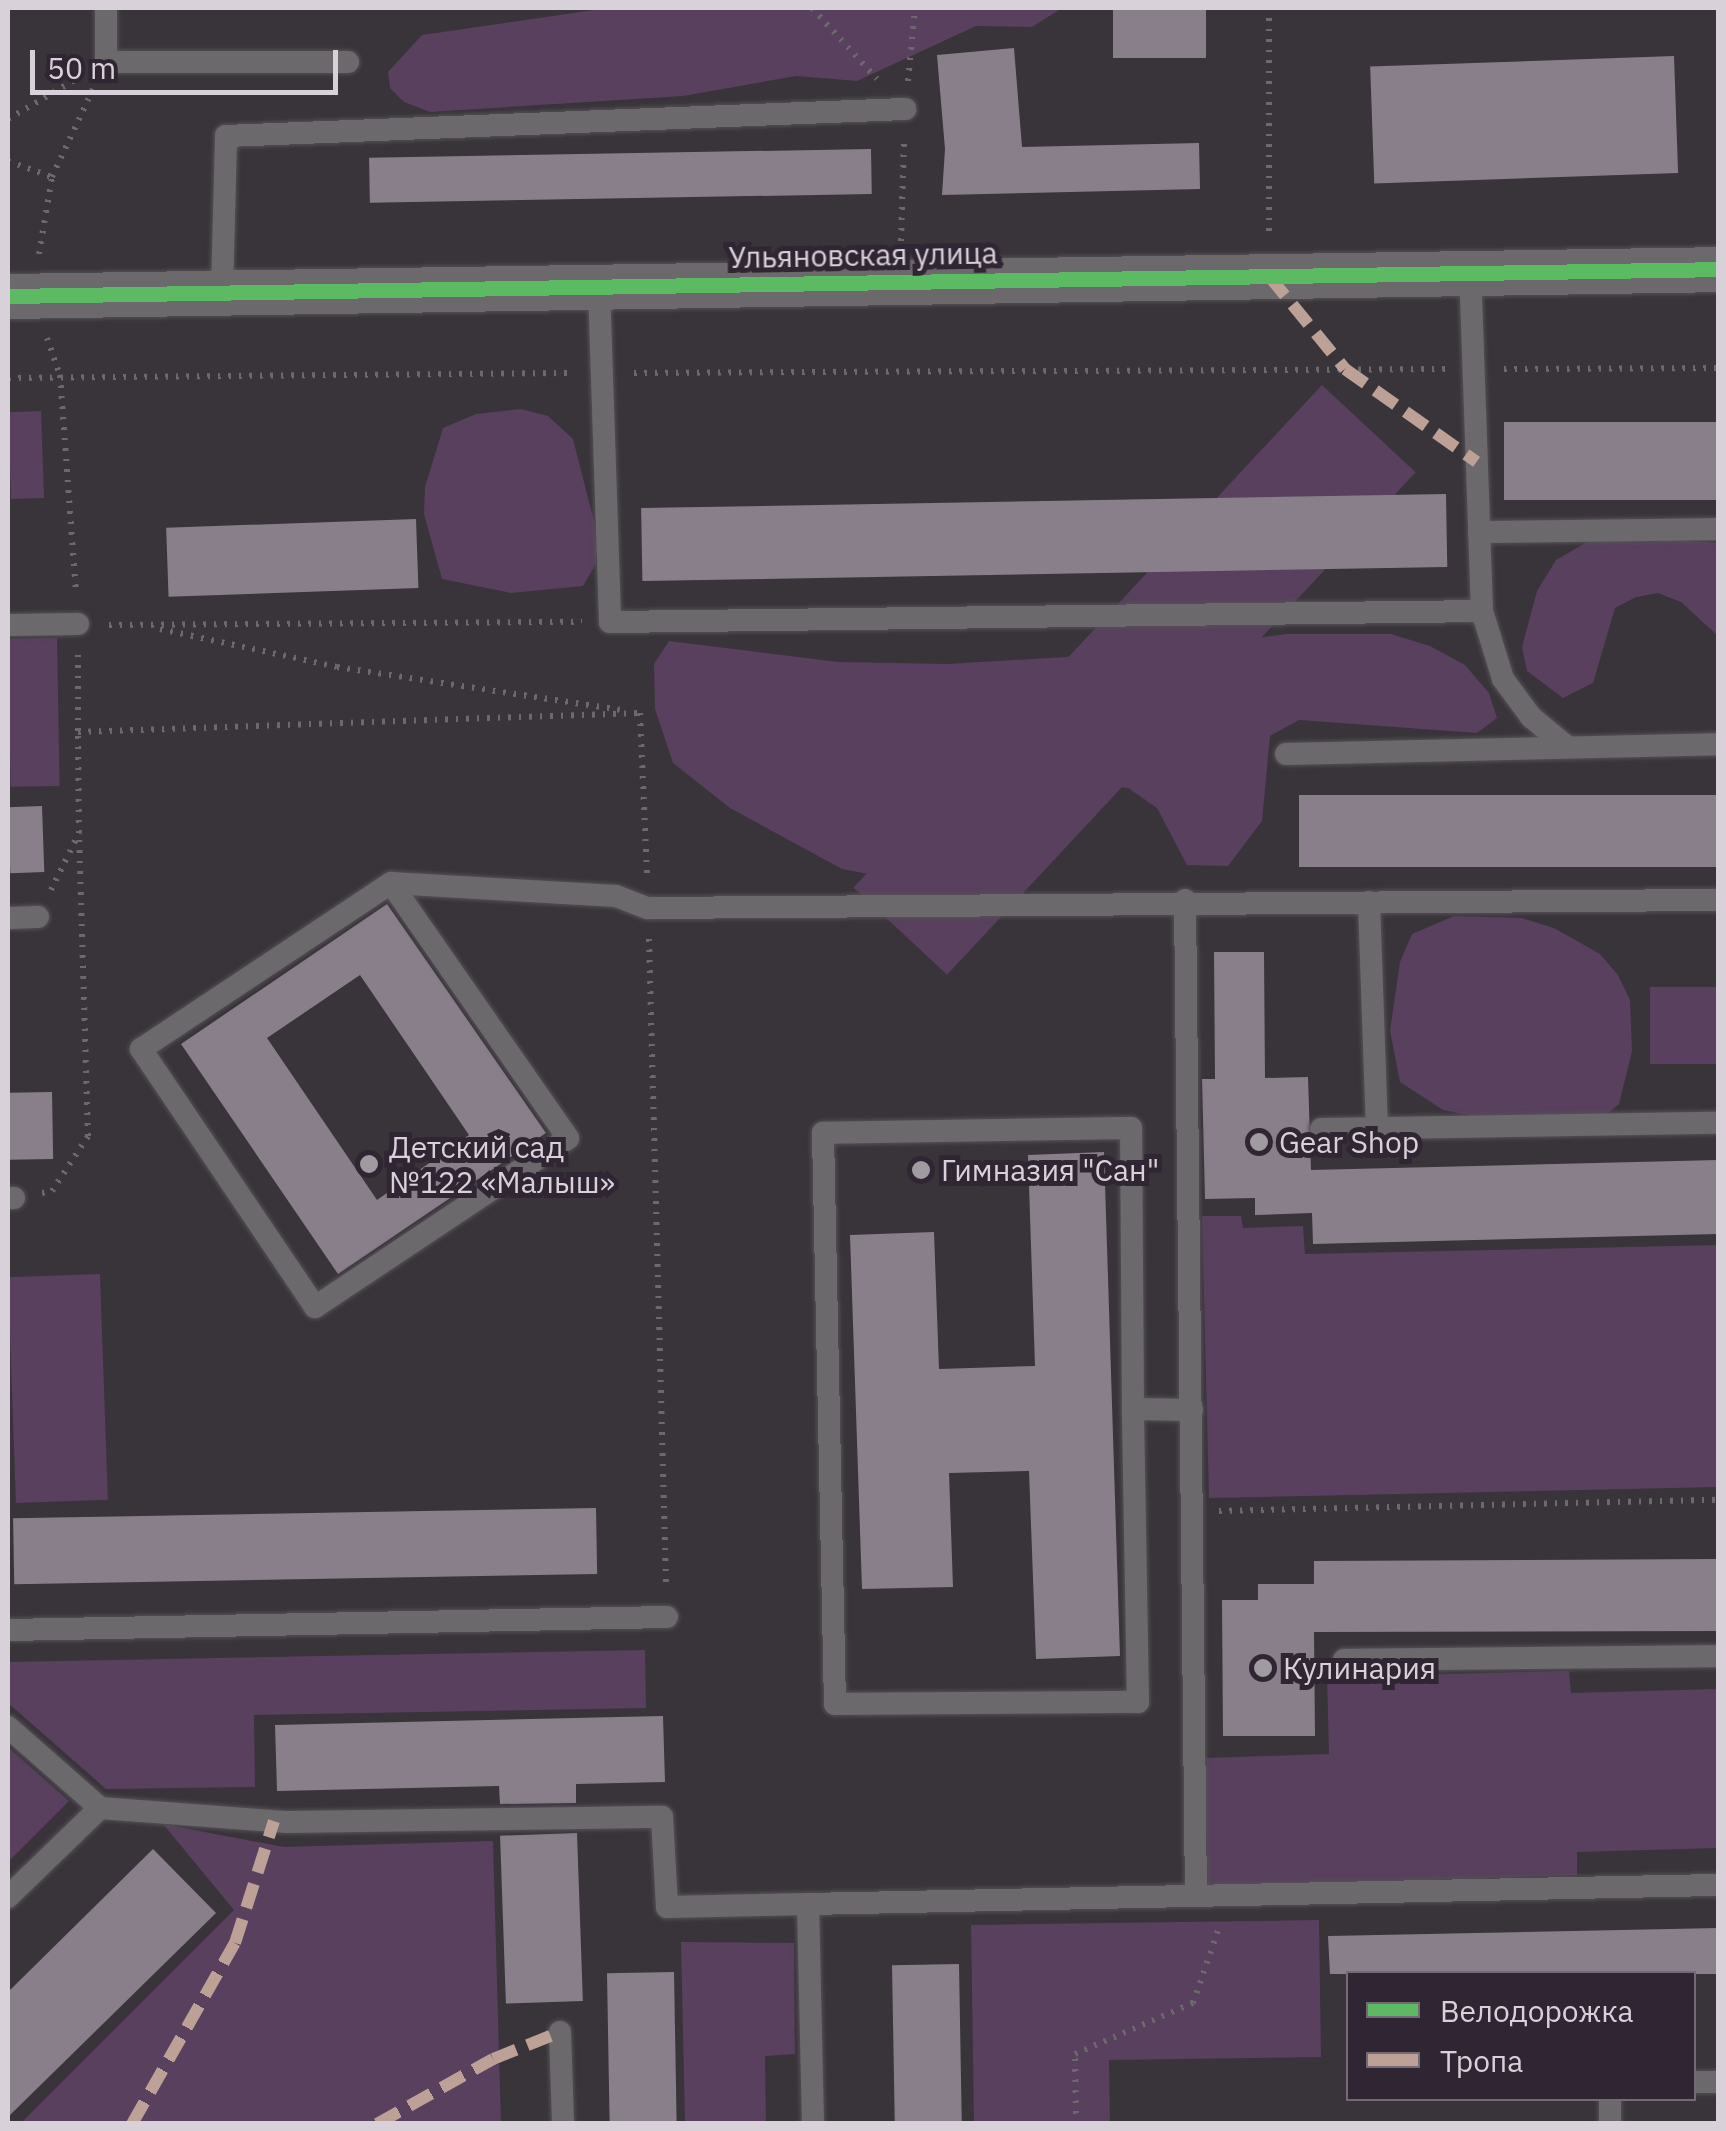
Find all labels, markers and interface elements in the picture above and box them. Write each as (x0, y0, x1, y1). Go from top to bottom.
scale bar (35, 30, 342, 92)
text: 50 m (47, 48, 116, 87)
street label: Ульяновская улица (728, 235, 998, 275)
place label: Gear Shop (1279, 1124, 1419, 1160)
place label: Детский сад №122 «Малыш» (389, 1129, 615, 1200)
marker: Gear Shop (1248, 1131, 1270, 1153)
place label: Гимназия "Сан" (941, 1152, 1159, 1188)
marker: Детский сад №122 «Малыш» (358, 1153, 380, 1175)
marker: Гимназия "Сан" (910, 1159, 932, 1181)
place label: Кулинария (1283, 1650, 1436, 1686)
marker: Кулинария (1252, 1657, 1274, 1679)
legend (1346, 1971, 1696, 2101)
text: Велодорожка (1440, 1991, 1634, 2030)
text: Тропа (1440, 2041, 1523, 2080)

